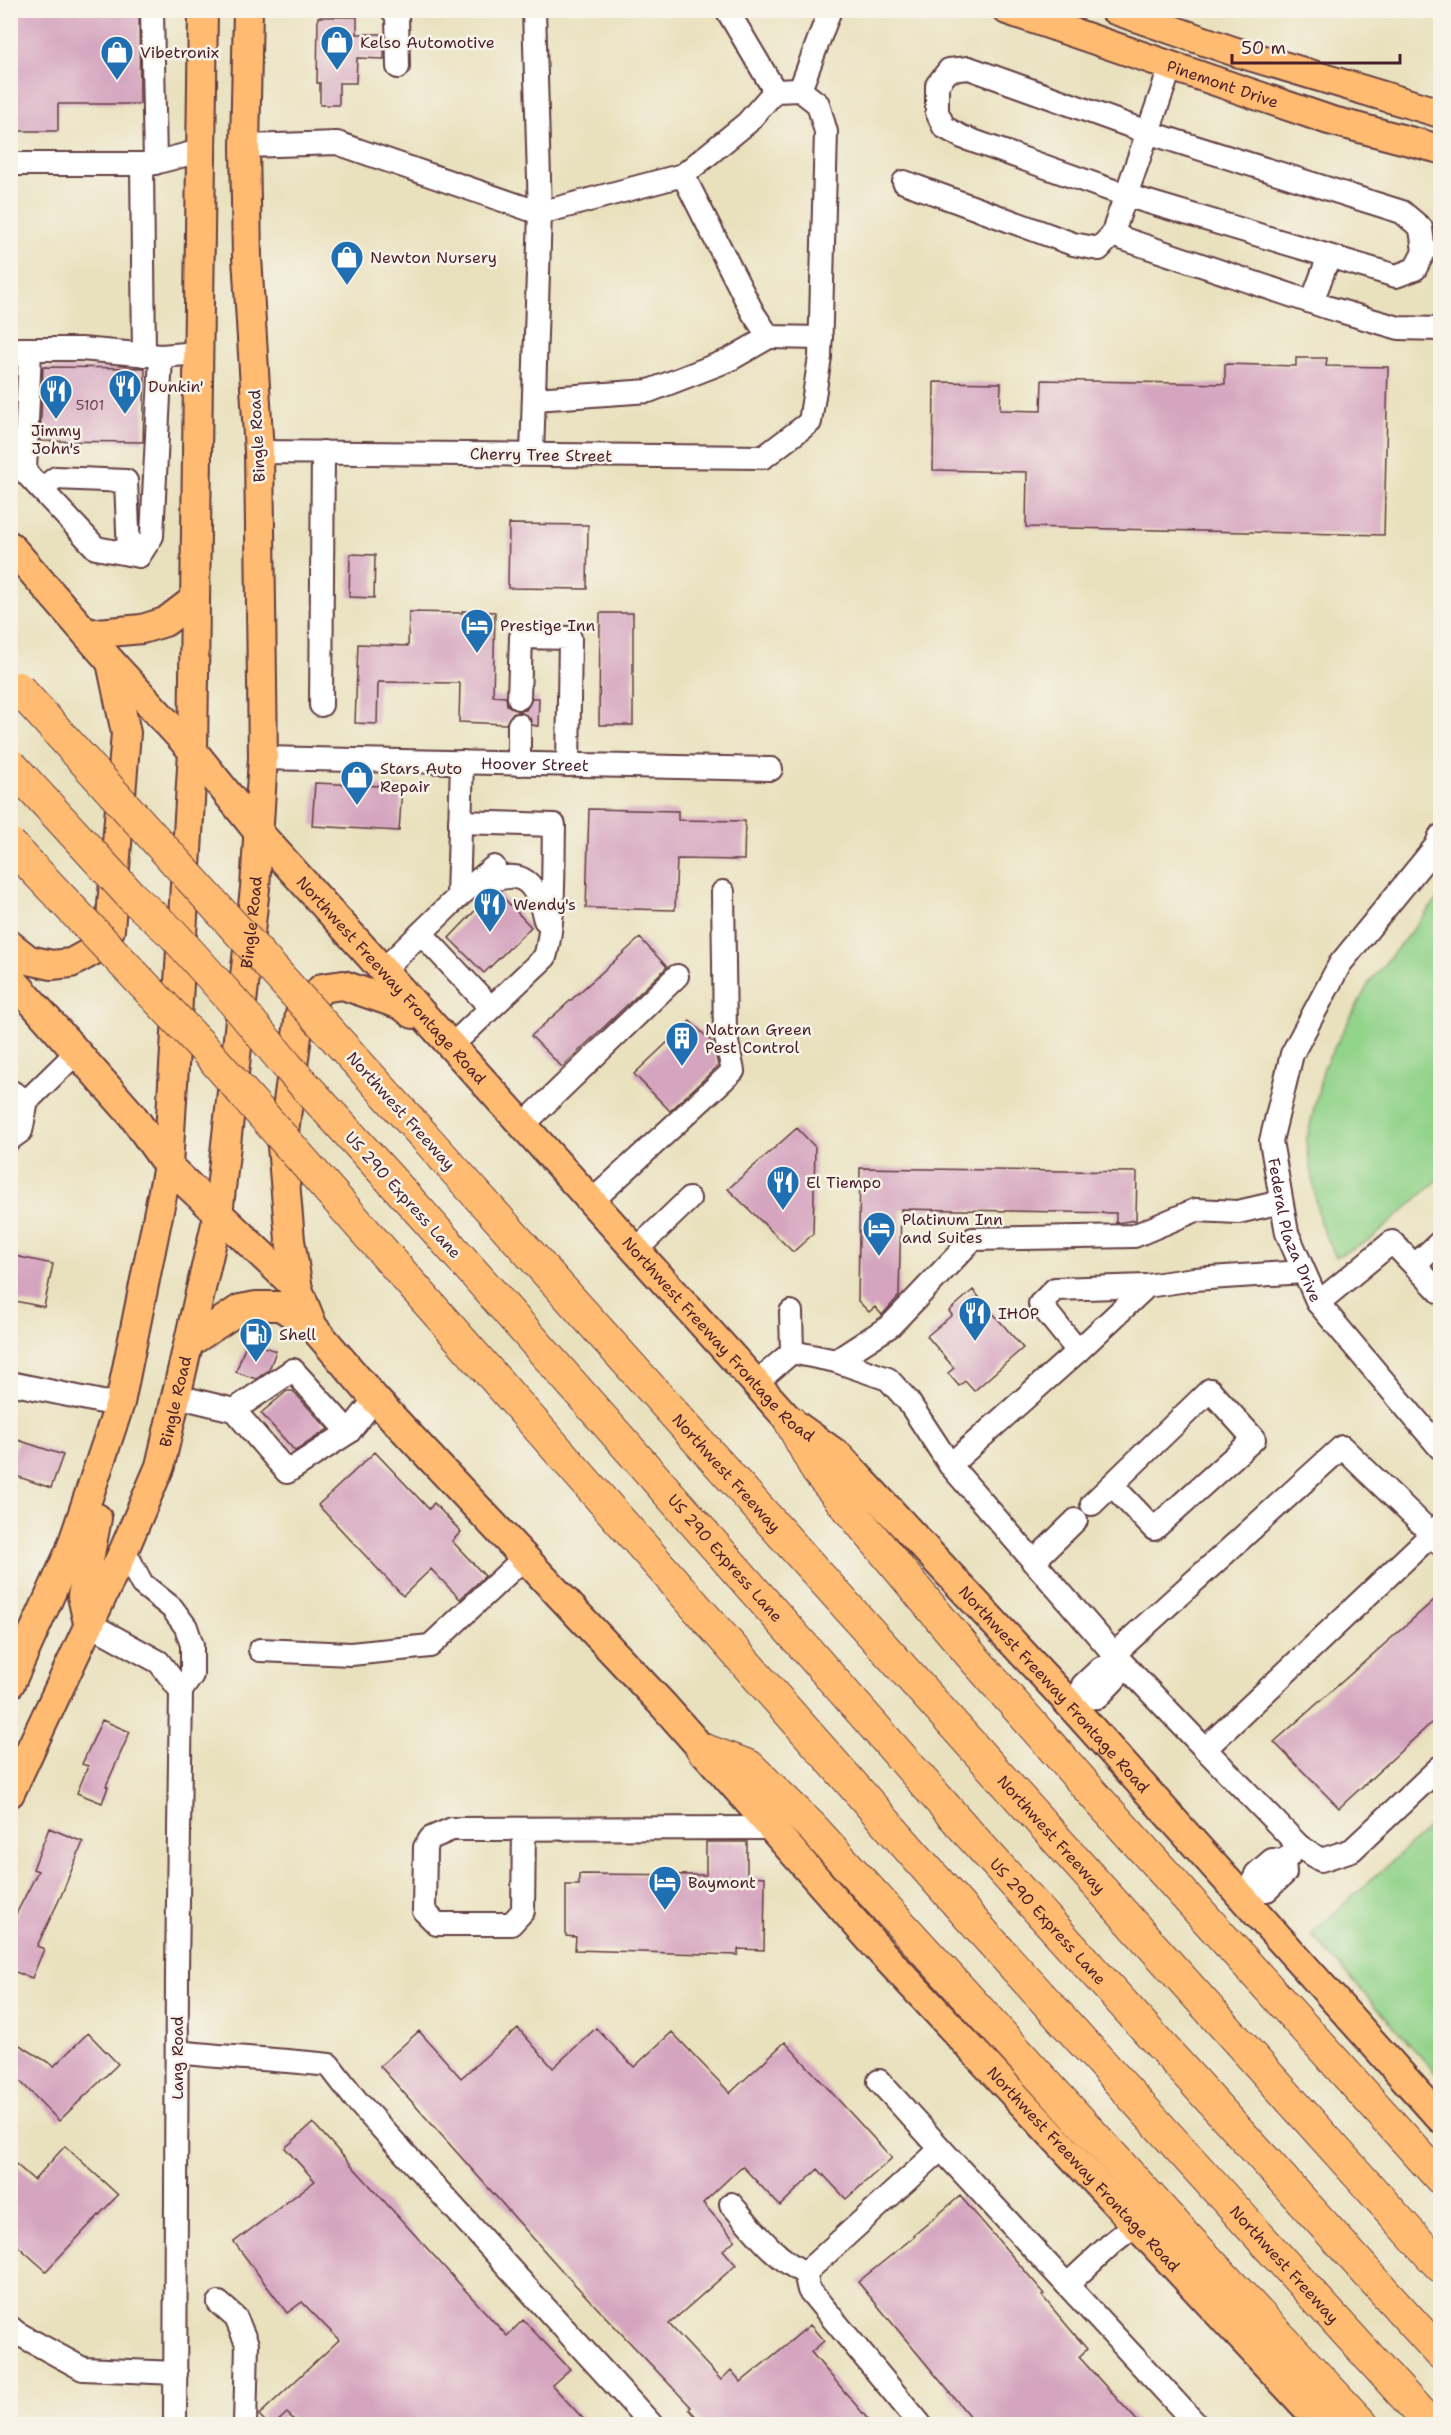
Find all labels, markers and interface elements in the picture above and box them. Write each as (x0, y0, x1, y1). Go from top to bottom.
shop icon: Kelso Automotive (319, 24, 355, 71)
scale bar (1232, 27, 1400, 65)
place label: Kelso Automotive (360, 32, 495, 53)
shop icon: Vibetronix (99, 34, 135, 81)
text: 50 m (1241, 36, 1286, 60)
place label: Vibetronix (140, 42, 219, 63)
street label: Pinemont Drive (1164, 55, 1281, 113)
shop icon: Newton Nursery (329, 239, 365, 286)
place label: Newton Nursery (370, 247, 497, 268)
restaurant icon: Dunkin' (107, 368, 143, 415)
restaurant icon: Jimmy John's (38, 373, 74, 420)
place label: Dunkin' (148, 376, 204, 397)
street label: Bingle Road (244, 389, 270, 483)
house number: 5101 (76, 396, 104, 414)
place label: Jimmy John's (31, 420, 81, 459)
street label: Cherry Tree Street (470, 443, 612, 467)
hotel icon: Prestige Inn (459, 607, 495, 654)
place label: Prestige Inn (500, 615, 596, 636)
street label: Hoover Street (481, 752, 589, 776)
place label: Stars Auto Repair (380, 758, 462, 797)
shop icon: Stars Auto Repair (339, 759, 375, 806)
street label: Northwest Freeway Frontage Road (292, 871, 491, 1088)
street label: Bingle Road (235, 876, 266, 970)
restaurant icon: Wendy's (472, 886, 508, 933)
place label: Wendy's (513, 894, 576, 915)
place label: Natran Green Pest Control (705, 1019, 812, 1058)
building icon: Natran Green Pest Control (664, 1020, 700, 1067)
street label: Northwest Freeway (342, 1047, 460, 1175)
street label: US 290 Express Lane (340, 1127, 466, 1263)
street label: Federal Plaza Drive (1264, 1156, 1327, 1305)
restaurant icon: El Tiempo (765, 1164, 801, 1211)
place label: El Tiempo (806, 1172, 881, 1193)
place label: Platinum Inn and Suites (902, 1209, 1003, 1248)
hotel icon: Platinum Inn and Suites (861, 1210, 897, 1257)
street label: Northwest Freeway Frontage Road (618, 1232, 819, 1446)
restaurant icon: IHOP (957, 1295, 993, 1342)
place label: IHOP (998, 1303, 1039, 1324)
fuel station icon: Shell (238, 1316, 274, 1363)
place label: Shell (279, 1324, 316, 1345)
street label: Bingle Road (154, 1354, 196, 1449)
street label: Northwest Freeway (668, 1409, 786, 1537)
street label: US 290 Express Lane (663, 1489, 788, 1626)
street label: Northwest Freeway Frontage Road (954, 1581, 1154, 1797)
street label: Northwest Freeway (993, 1770, 1111, 1898)
street label: US 290 Express Lane (985, 1853, 1111, 1989)
hotel icon: Baymont (647, 1864, 683, 1911)
place label: Baymont (688, 1872, 756, 1893)
street label: Lang Road (167, 2016, 188, 2100)
street label: Northwest Freeway Frontage Road (983, 2062, 1185, 2276)
street label: Northwest Freeway (1226, 2201, 1344, 2328)

